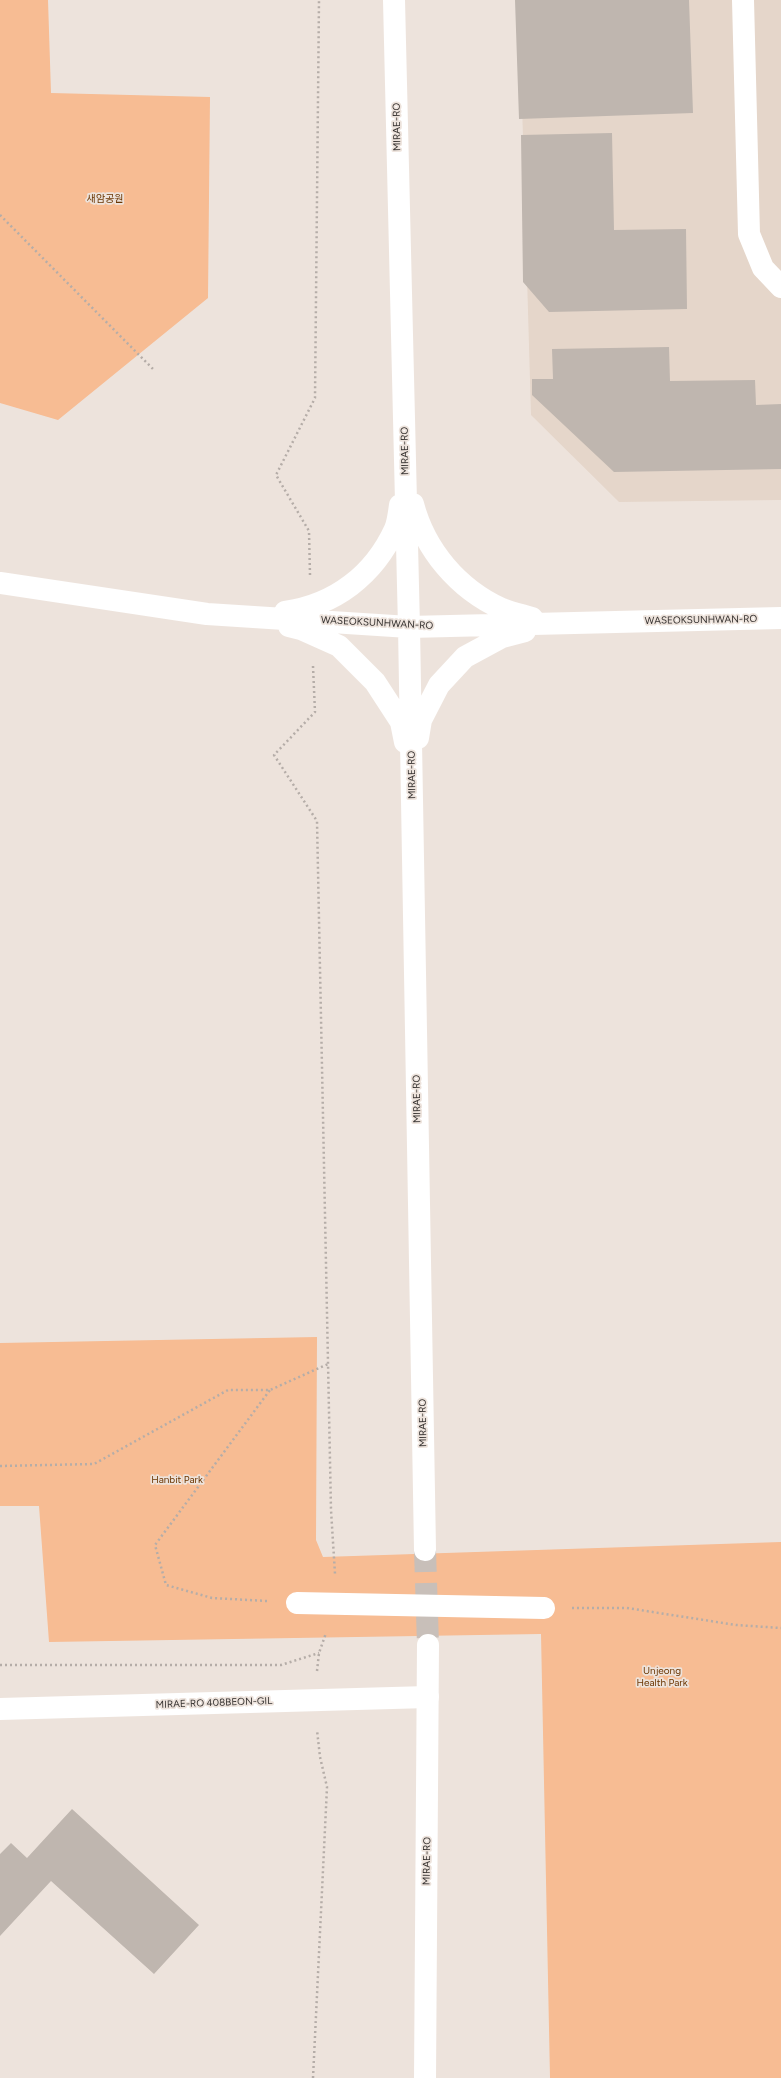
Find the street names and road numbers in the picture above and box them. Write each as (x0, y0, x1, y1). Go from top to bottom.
street label: MIRAE-RO (391, 103, 403, 151)
street label: MIRAE-RO (399, 427, 411, 475)
street label: WASEOKSUNHWAN-RO (645, 613, 757, 627)
street label: WASEOKSUNHWAN-RO (321, 614, 433, 632)
street label: MIRAE-RO (406, 751, 418, 799)
street label: MIRAE-RO (411, 1075, 423, 1123)
street label: MIRAE-RO (417, 1399, 429, 1447)
street label: MIRAE-RO 408BEON-GIL (156, 1695, 272, 1711)
street label: MIRAE-RO (421, 1837, 433, 1885)

